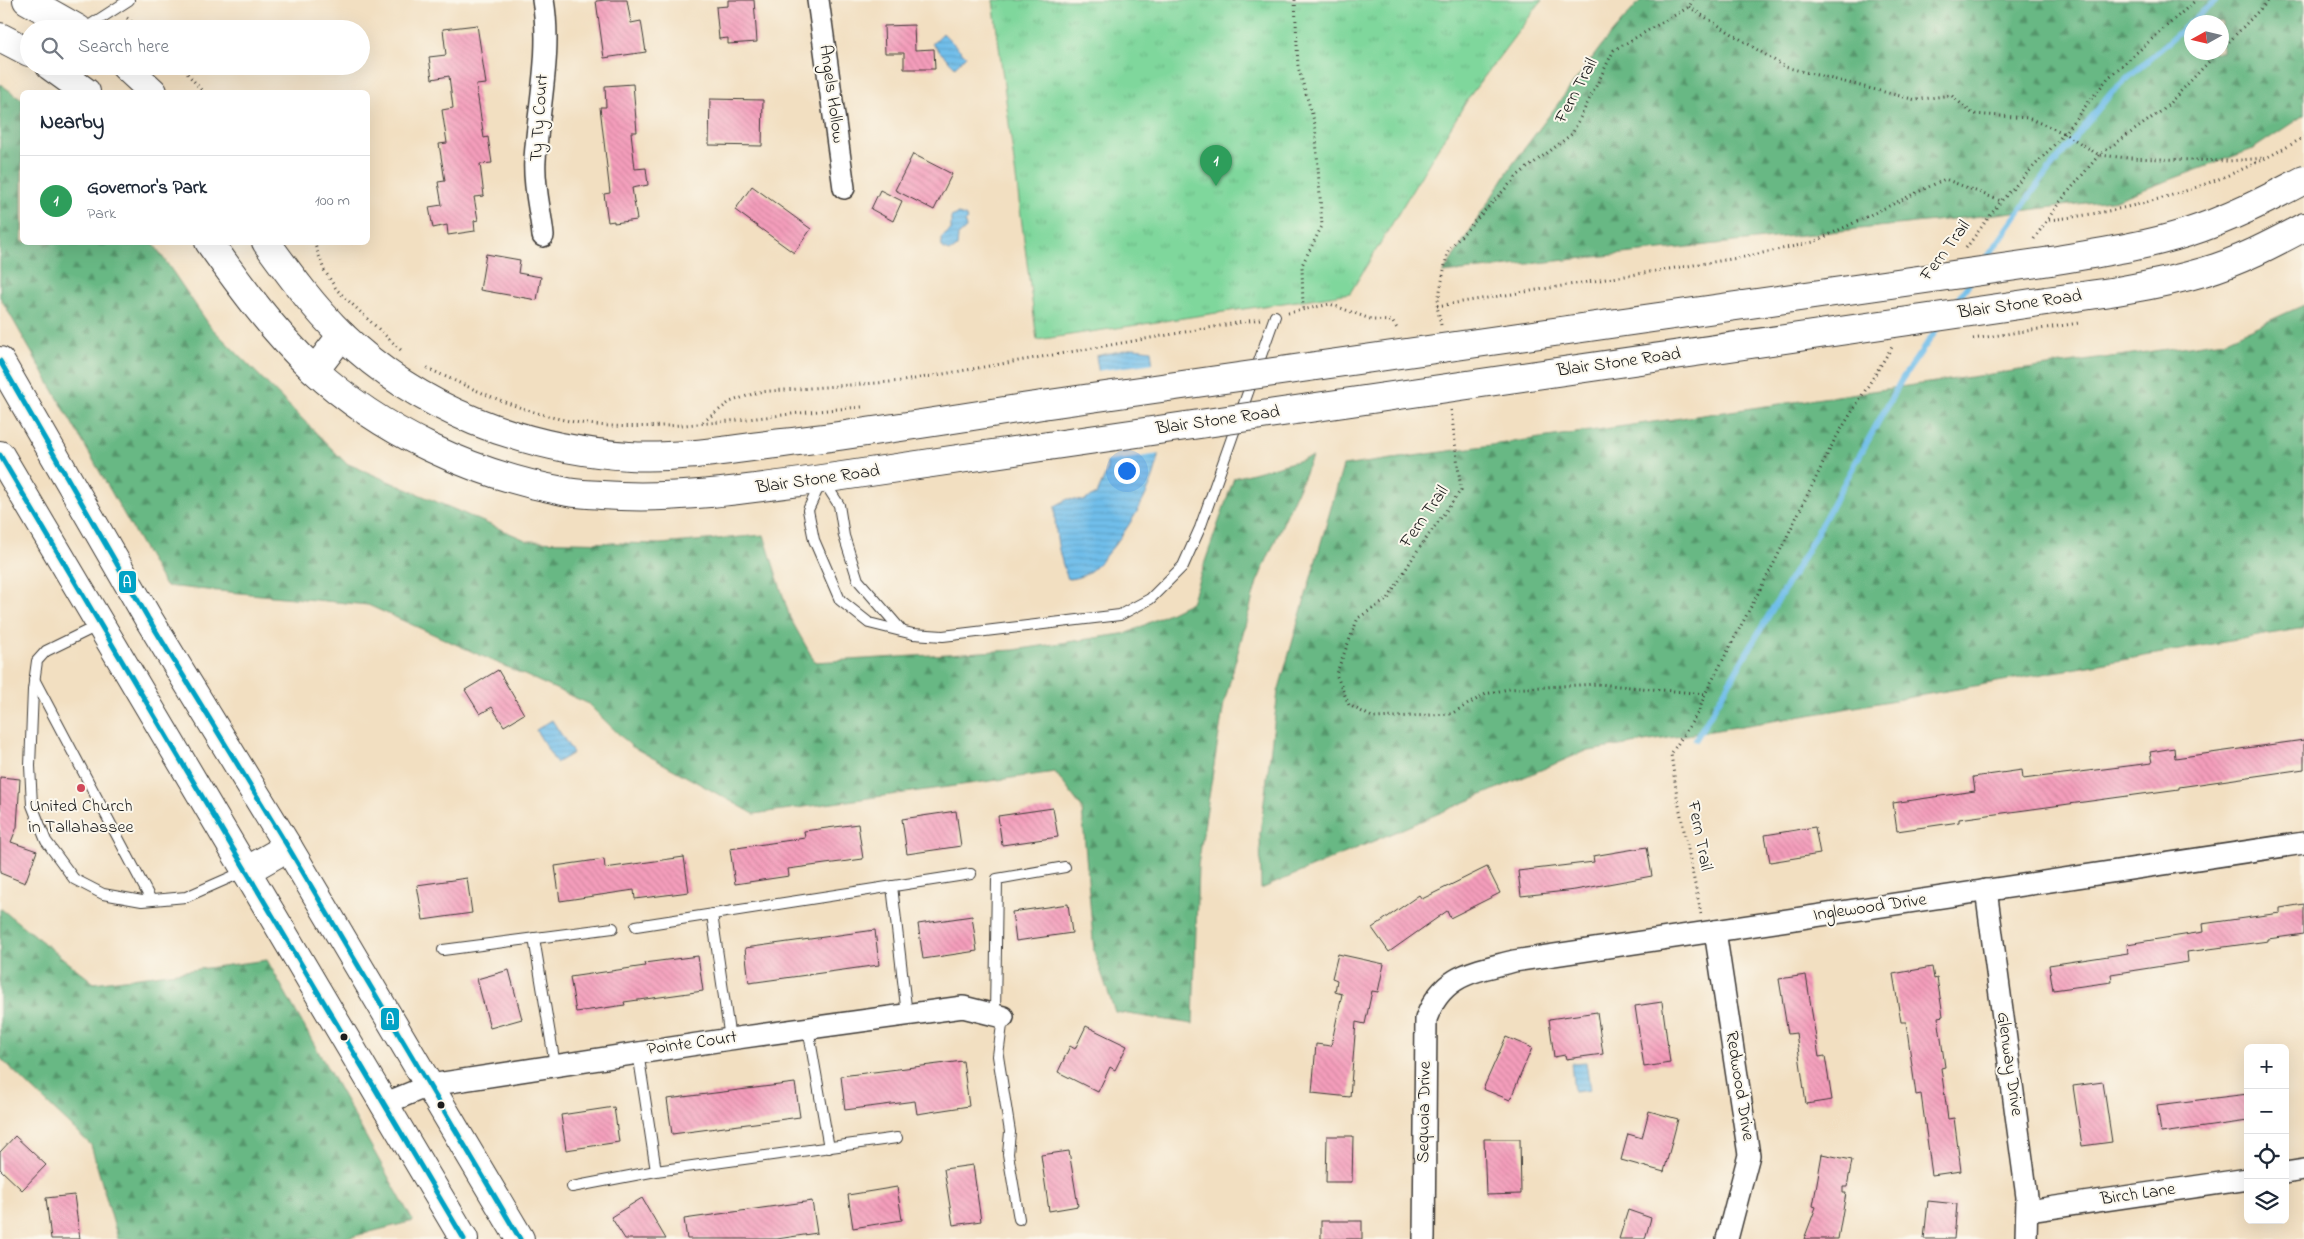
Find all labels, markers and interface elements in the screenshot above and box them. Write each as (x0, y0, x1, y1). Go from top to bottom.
north arrow (2184, 15, 2229, 60)
search box (20, 20, 370, 75)
icon: search (38, 34, 66, 62)
text: Search here (78, 34, 169, 61)
street label: Angels Hollow (810, 43, 851, 145)
street label: Fern Trail (1548, 54, 1605, 129)
street label: Ty Ty Court (524, 73, 556, 163)
text: Nearby (40, 108, 104, 138)
pin: 1 (1200, 145, 1232, 186)
text: Governor's Park (87, 175, 207, 202)
text: 1 (53, 189, 59, 213)
text: 100 m (315, 189, 350, 213)
text: Park (87, 202, 116, 226)
street label: Fern Trail (1914, 215, 1978, 288)
street label: Blair Stone Road (1955, 283, 2084, 327)
street label: Blair Stone Road (1554, 341, 1683, 385)
street label: Blair Stone Road (1153, 399, 1282, 443)
street label: Blair Stone Road (753, 458, 882, 502)
your location (1114, 458, 1140, 484)
street label: Fern Trail (1394, 481, 1456, 554)
line badge: A (118, 570, 137, 594)
text: A (123, 573, 132, 594)
marker: United Church in Tallahassee (75, 782, 87, 794)
place label: United Church in Tallahassee (28, 794, 135, 841)
street label: Fern Trail (1679, 798, 1718, 873)
street label: Inglewood Drive (1812, 887, 1929, 930)
line badge: A (380, 1007, 400, 1031)
text: A (386, 1010, 395, 1031)
street label: Glenway Drive (1989, 1010, 2029, 1119)
street label: Pointe Court (645, 1025, 739, 1063)
street label: Redwood Drive (1718, 1029, 1761, 1144)
unlabelled marker (339, 1032, 349, 1042)
map controls (2244, 1044, 2289, 1224)
button: + (2244, 1044, 2289, 1089)
street label: Sequoia Drive (1411, 1060, 1439, 1163)
button: − (2244, 1089, 2289, 1134)
unlabelled marker (436, 1100, 446, 1110)
button: locate (2244, 1134, 2289, 1179)
street label: Birch Lane (2098, 1177, 2178, 1213)
button: layers (2244, 1179, 2289, 1224)

